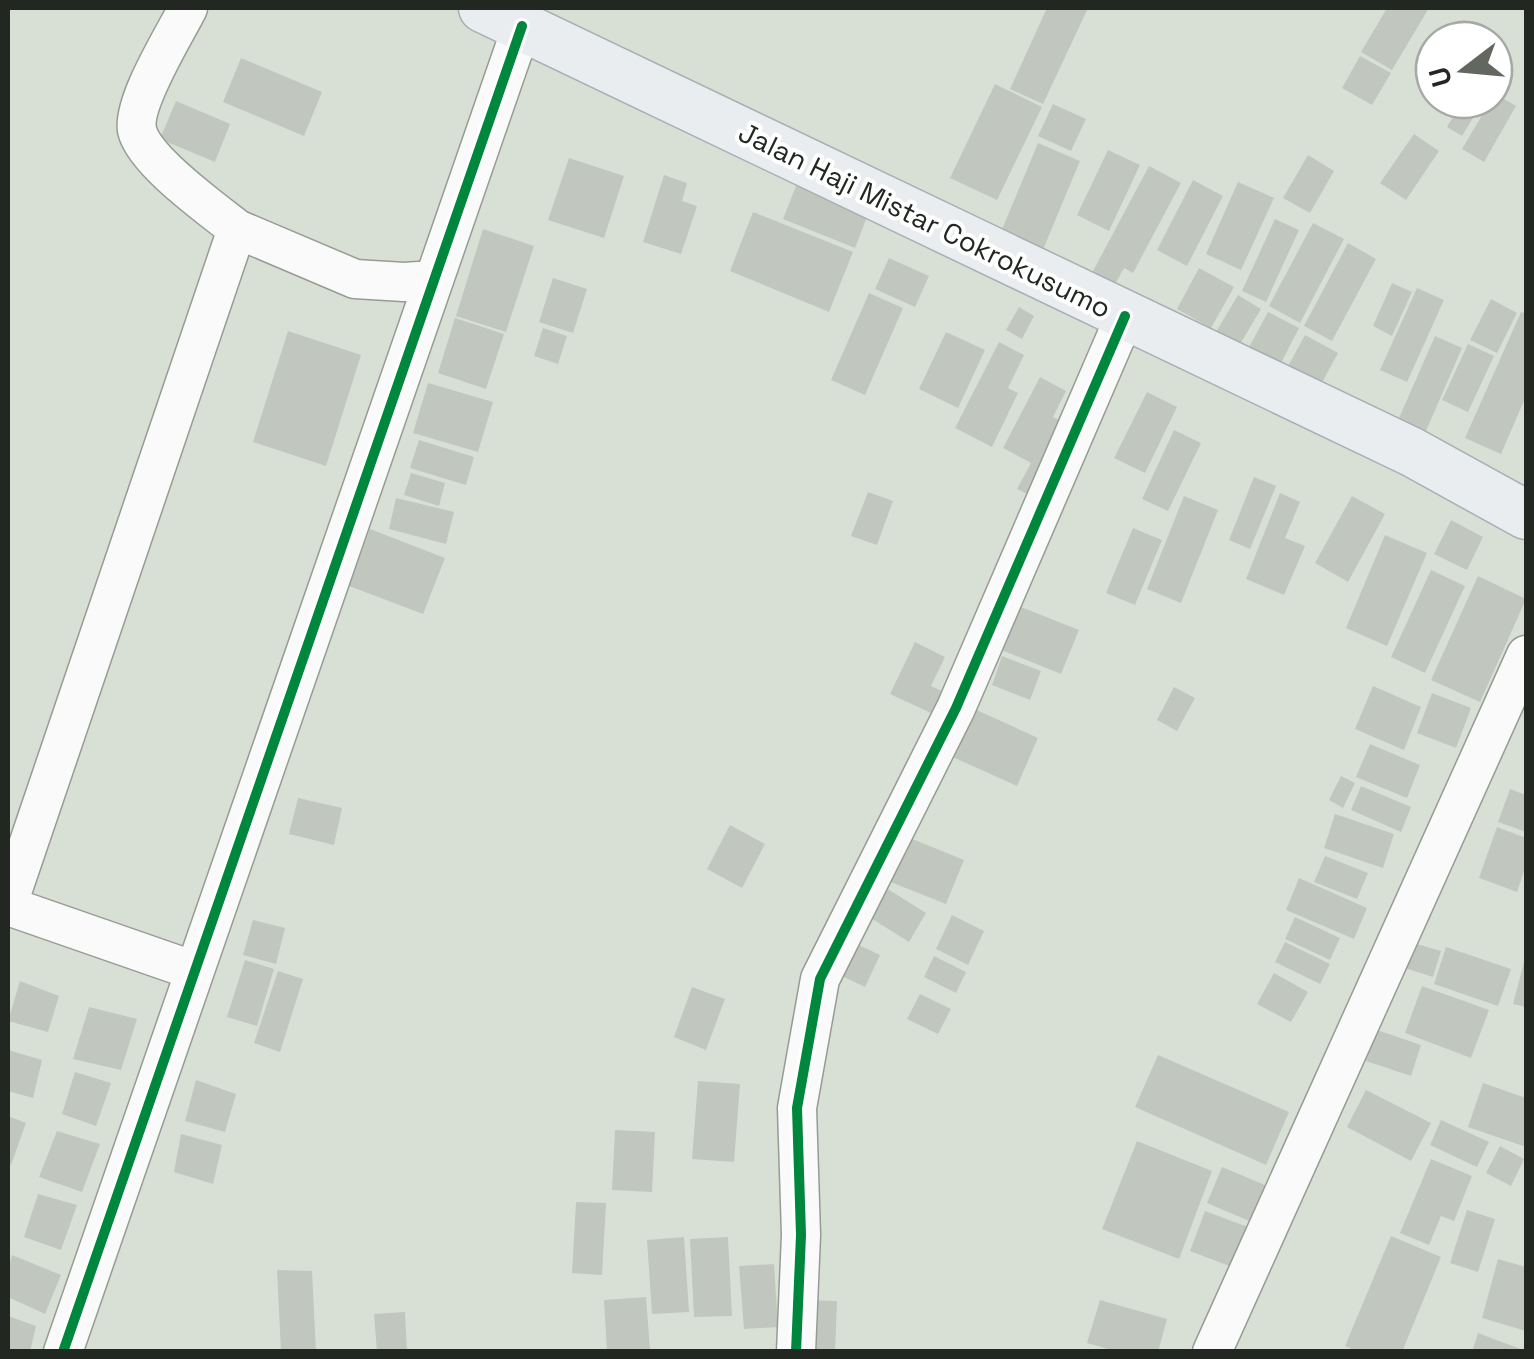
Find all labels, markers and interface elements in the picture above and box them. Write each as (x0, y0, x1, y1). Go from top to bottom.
north arrow (1414, 20, 1514, 120)
text: U (1420, 63, 1460, 91)
street label: Jalan Haji Mistar Cokrokusumo (733, 114, 1117, 326)

